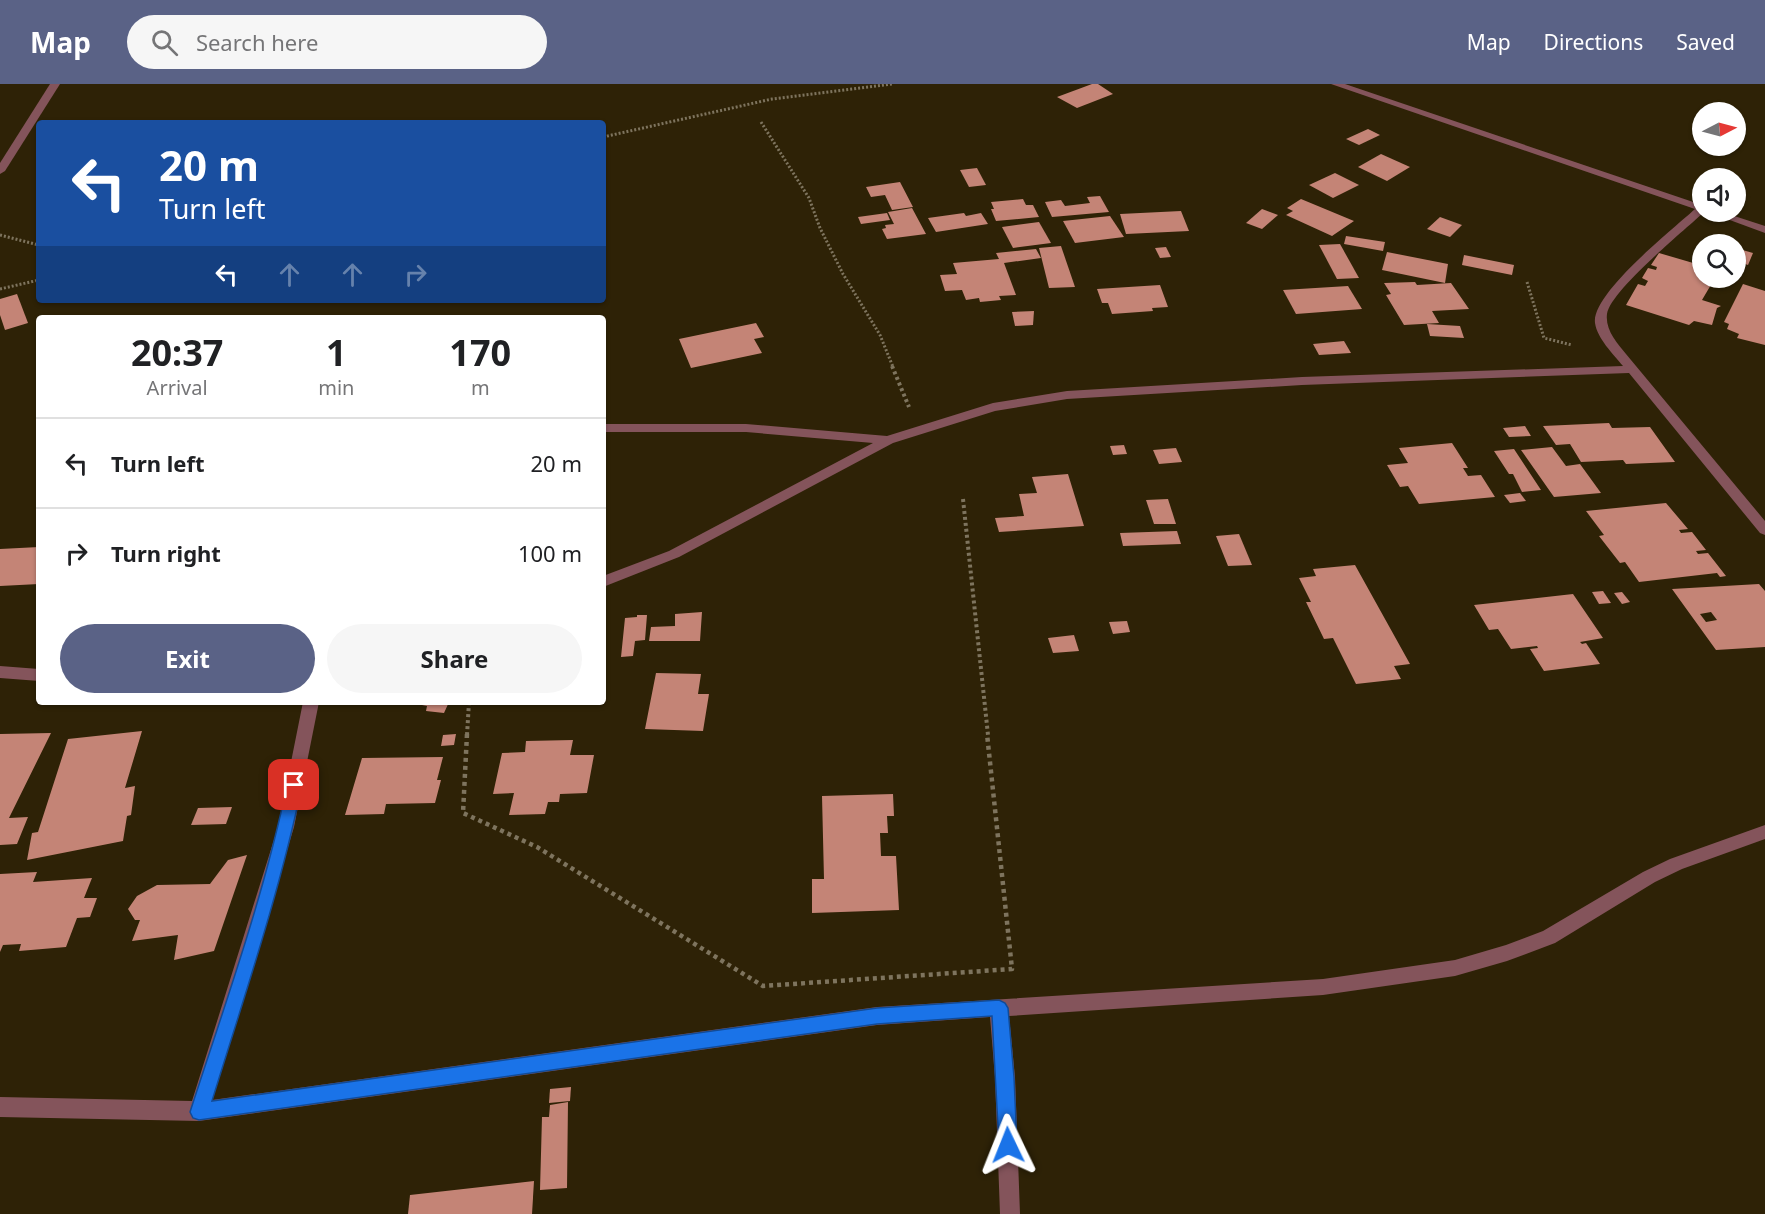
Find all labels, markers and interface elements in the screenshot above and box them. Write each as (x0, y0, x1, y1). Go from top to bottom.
search box (127, 15, 547, 69)
text: Map (30, 23, 91, 61)
icon: search (148, 26, 181, 59)
text: Search here (196, 27, 318, 57)
text: Map (1467, 28, 1511, 56)
text: Directions (1544, 28, 1643, 56)
text: Saved (1676, 28, 1735, 56)
north arrow (1692, 102, 1746, 156)
map controls (1692, 102, 1746, 288)
text: 20 m (159, 136, 259, 193)
icon: left (60, 144, 138, 222)
button: sound (1692, 168, 1746, 222)
text: Turn left (159, 190, 265, 227)
button: search (1692, 234, 1746, 288)
icon: left (210, 258, 243, 291)
icon: ahead (273, 258, 306, 291)
icon: ahead (336, 258, 369, 291)
icon: right (399, 258, 432, 291)
text: 20:37 (131, 328, 223, 377)
text: 1 (326, 328, 347, 377)
text: 170 (449, 328, 511, 377)
text: Arrival (147, 374, 208, 401)
text: min (318, 374, 354, 401)
text: m (471, 374, 490, 401)
icon: left (60, 447, 93, 480)
text: Turn left (111, 448, 205, 478)
text: 20 m (531, 448, 582, 478)
icon: right (60, 537, 93, 570)
text: Turn right (111, 538, 221, 568)
text: 100 m (518, 538, 582, 568)
button: Exit (60, 624, 315, 693)
button: Share (327, 624, 582, 693)
pin (268, 759, 319, 810)
icon: arrive (277, 768, 310, 801)
position arrow (976, 1113, 1040, 1177)

